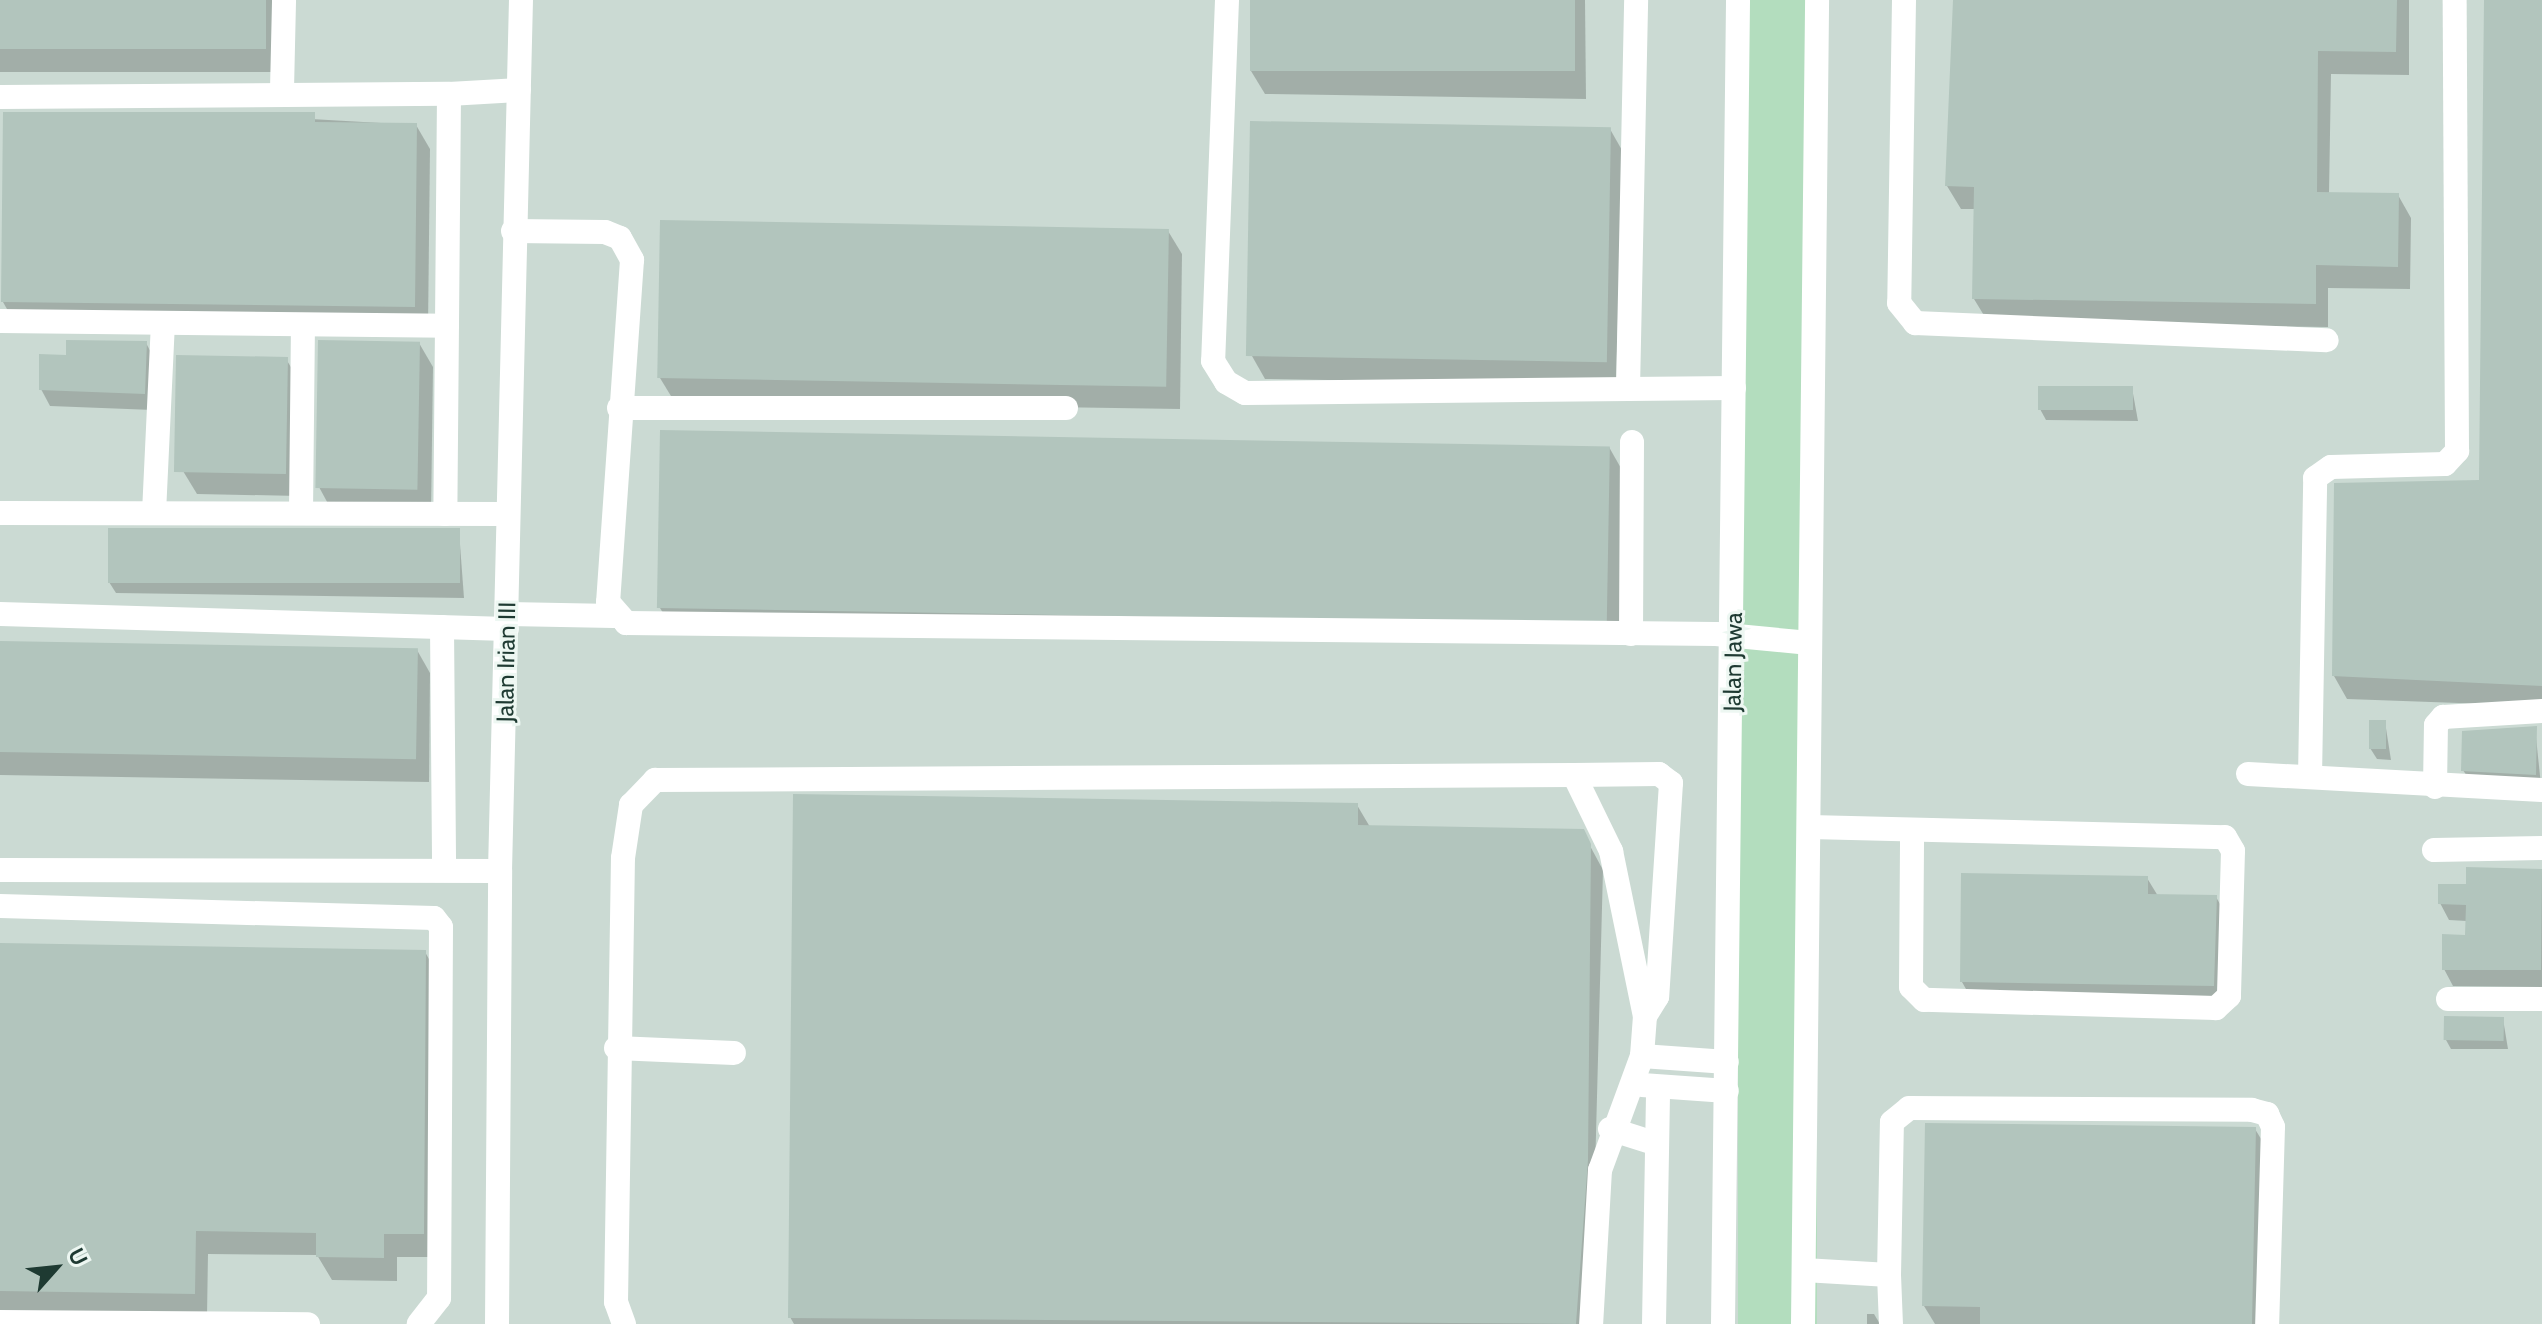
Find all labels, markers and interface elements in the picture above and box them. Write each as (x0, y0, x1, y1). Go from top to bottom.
street label: Jalan Irian III (491, 601, 521, 723)
street label: Jalan Jawa (1718, 612, 1748, 712)
north arrow (16, 1228, 96, 1308)
text: U (62, 1244, 93, 1270)

